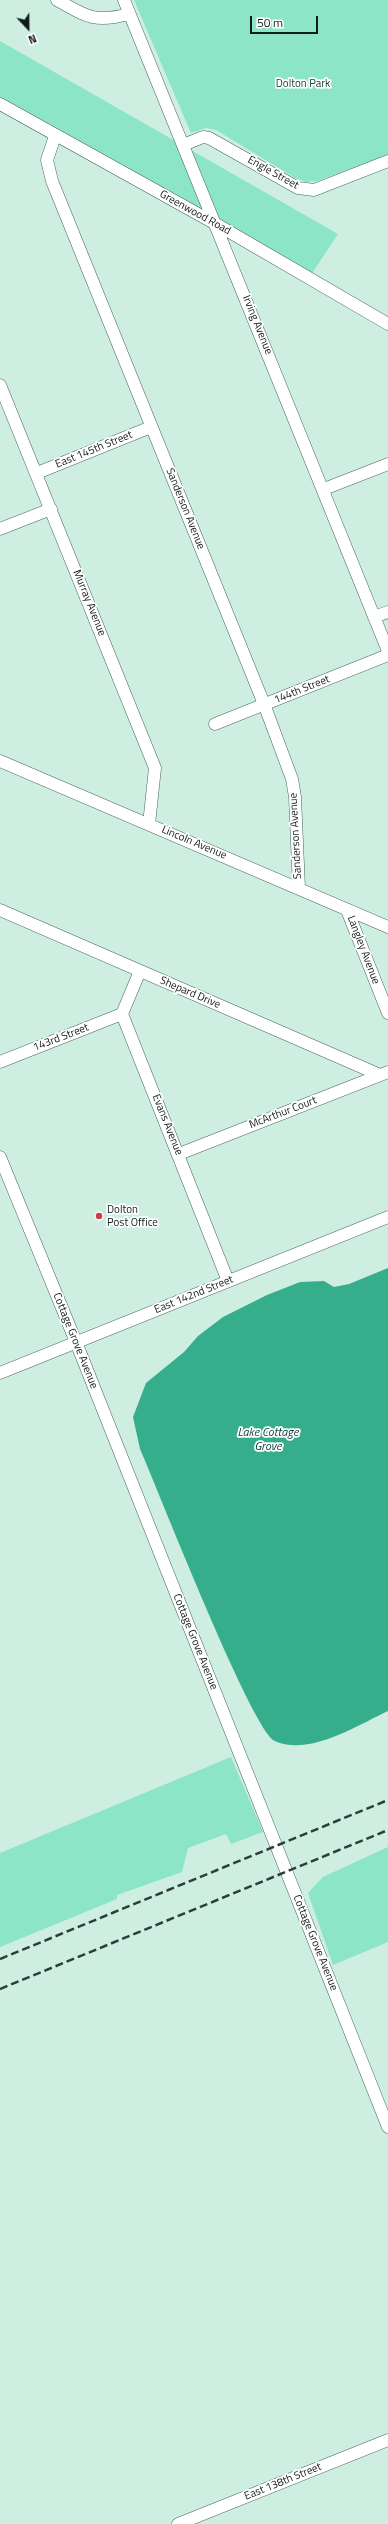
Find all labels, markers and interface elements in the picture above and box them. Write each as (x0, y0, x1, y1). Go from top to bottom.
north arrow (8, 8, 48, 48)
scale bar (252, 8, 320, 34)
text: 50 m (257, 13, 283, 32)
text: N (26, 30, 39, 48)
park label: Dolton Park (276, 77, 330, 91)
street label: Engle Street (245, 154, 301, 192)
street label: Greenwood Road (157, 188, 233, 238)
street label: Irving Avenue (239, 294, 275, 356)
street label: East 145th Street (54, 429, 134, 471)
street label: Sanderson Avenue (163, 467, 207, 551)
street label: Murray Avenue (70, 568, 108, 638)
street label: 144th Street (272, 673, 332, 707)
street label: Sanderson Avenue (287, 793, 305, 879)
street label: Lincoln Avenue (159, 823, 229, 863)
street label: Langley Avenue (344, 914, 382, 986)
street label: Shepard Drive (158, 974, 222, 1012)
street label: 143rd Street (31, 1021, 91, 1055)
street label: Evans Avenue (149, 1093, 185, 1157)
street label: McArthur Court (247, 1094, 319, 1132)
place label: Dolton Post Office (107, 1203, 158, 1229)
marker: Dolton Post Office (94, 1211, 104, 1221)
street label: East 142nd Street (153, 1273, 235, 1317)
street label: Cottage Grove Avenue (50, 1291, 100, 1391)
water label: Lake Cottage Grove (237, 1426, 299, 1454)
street label: Cottage Grove Avenue (170, 1592, 220, 1692)
street label: Cottage Grove Avenue (290, 1893, 340, 1993)
street label: East 138th Street (243, 2461, 323, 2503)

